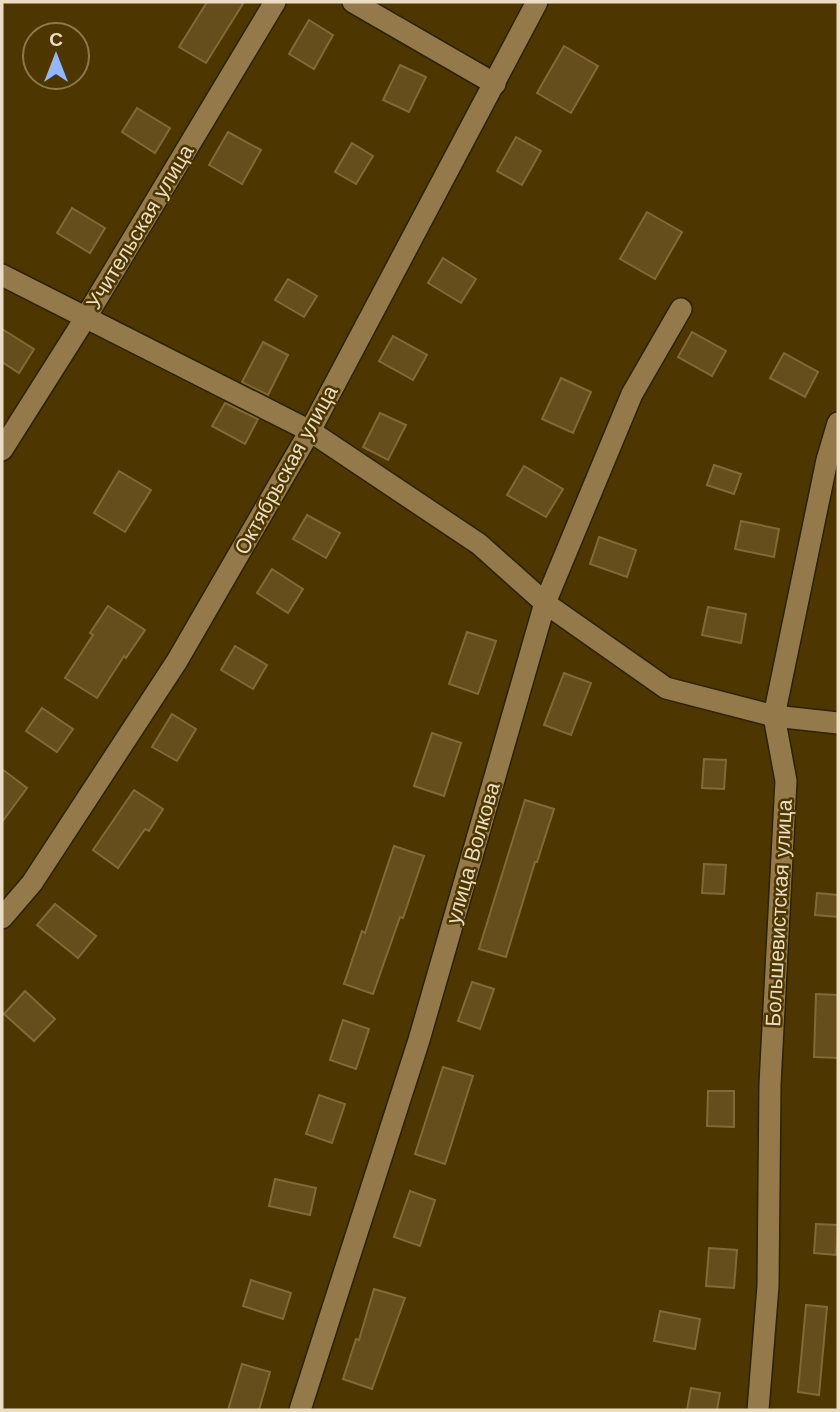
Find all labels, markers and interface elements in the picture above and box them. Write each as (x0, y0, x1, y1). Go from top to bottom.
north arrow (21, 21, 91, 91)
text: С (49, 28, 63, 51)
street label: Учительская улица (81, 140, 199, 314)
street label: Октябрьская улица (229, 381, 343, 559)
street label: улица Волкова (440, 779, 505, 927)
street label: Большевистская улица (760, 798, 797, 1027)

